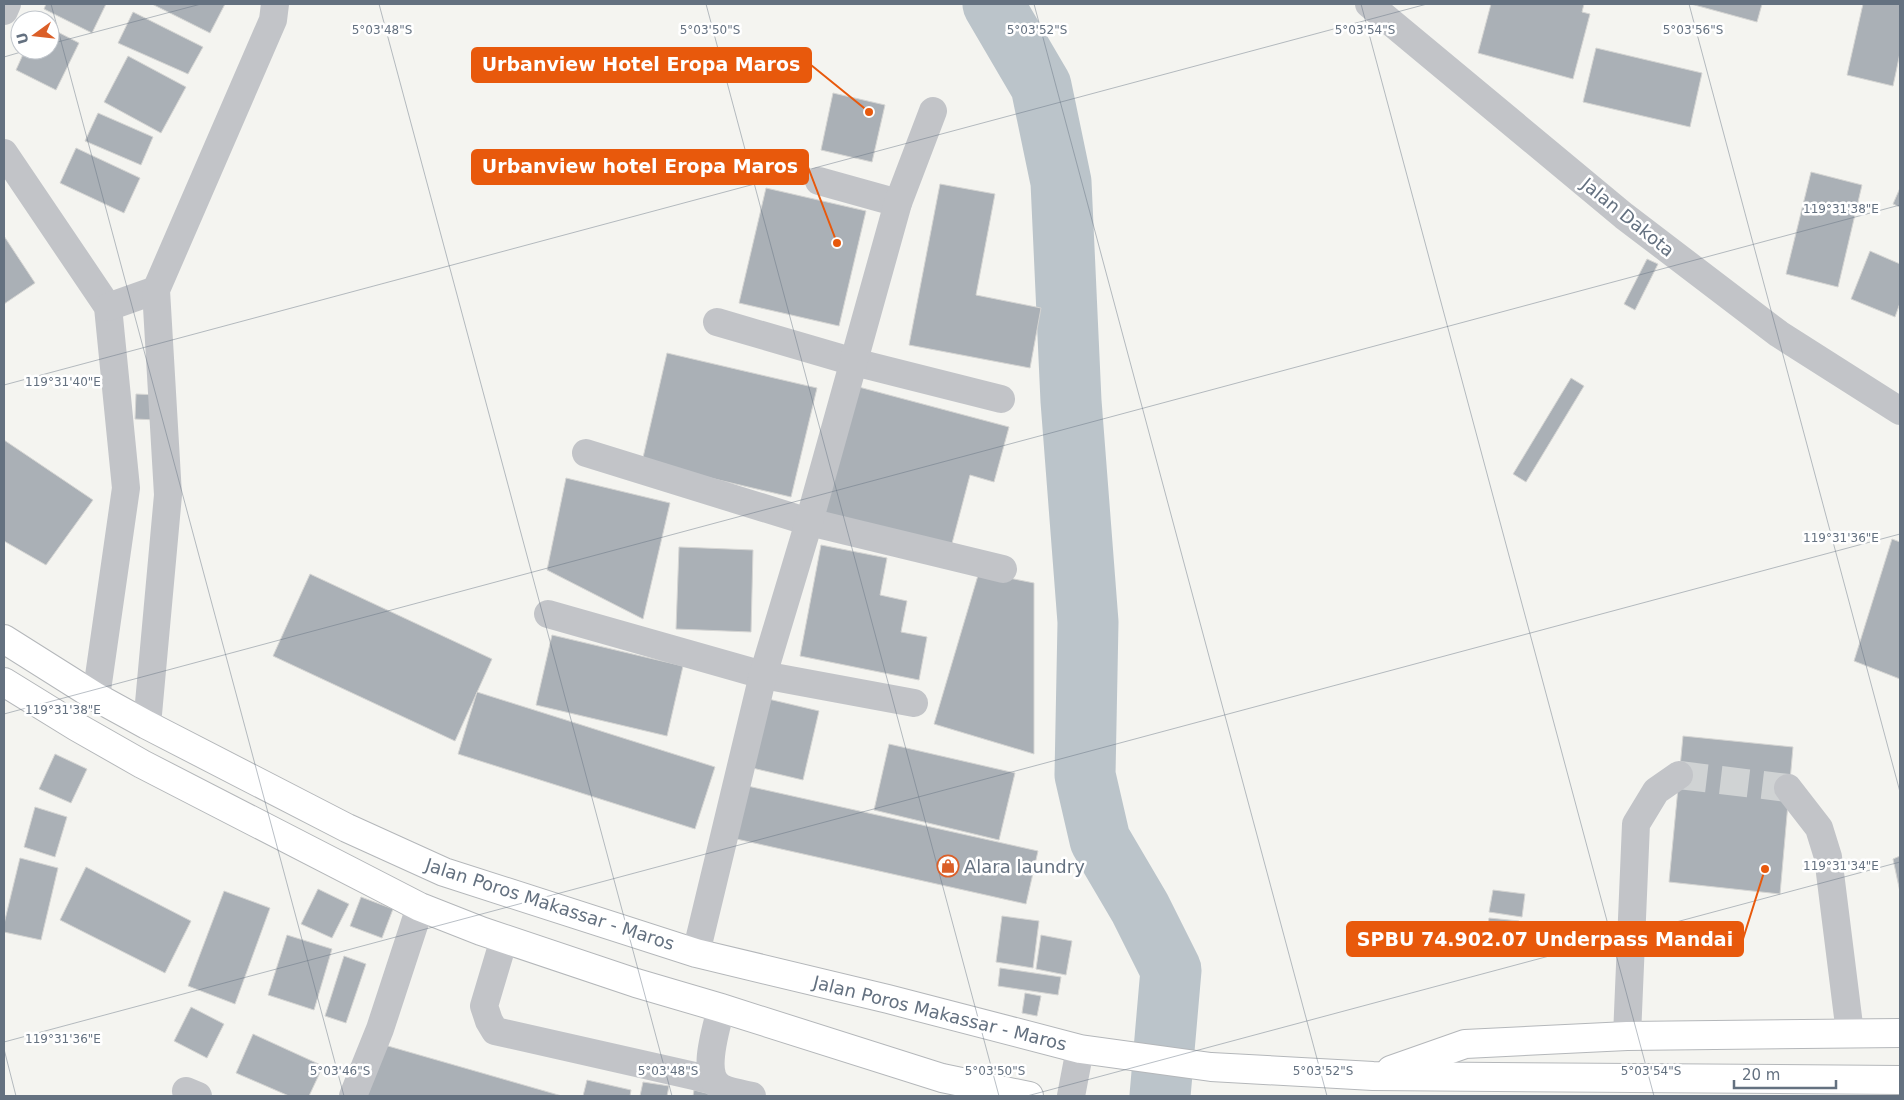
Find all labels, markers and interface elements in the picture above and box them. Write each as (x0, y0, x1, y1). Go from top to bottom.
north arrow (10, 10, 60, 60)
text: 5°03'48"S (352, 23, 412, 37)
text: 5°03'50"S (680, 23, 740, 37)
text: 5°03'52"S (1007, 23, 1067, 37)
text: 5°03'54"S (1335, 23, 1395, 37)
text: 5°03'56"S (1663, 23, 1723, 37)
text: U (13, 31, 32, 46)
callout: Urbanview Hotel Eropa Maros (472, 48, 811, 82)
text: Urbanview Hotel Eropa Maros (482, 53, 800, 75)
callout: Urbanview hotel Eropa Maros (472, 150, 808, 184)
text: Urbanview hotel Eropa Maros (482, 155, 798, 177)
street label: Jalan Dakota (1577, 173, 1679, 261)
text: 119°31'38"E (1803, 202, 1879, 216)
text: 119°31'40"E (25, 375, 101, 389)
text: 119°31'36"E (1803, 531, 1879, 545)
text: 119°31'38"E (25, 703, 101, 717)
street label: Jalan Poros Makassar - Maros (422, 853, 677, 954)
shop icon: Alara laundry (936, 854, 960, 878)
place label: Alara laundry (964, 856, 1085, 877)
text: 119°31'34"E (1803, 859, 1879, 873)
callout: SPBU 74.902.07 Underpass Mandai (1347, 922, 1743, 956)
text: SPBU 74.902.07 Underpass Mandai (1357, 928, 1733, 950)
street label: Jalan Poros Makassar - Maros (810, 971, 1069, 1055)
text: 119°31'36"E (25, 1032, 101, 1046)
scale bar (1734, 1058, 1836, 1090)
text: 5°03'46"S (310, 1064, 370, 1078)
text: 5°03'48"S (638, 1064, 698, 1078)
text: 5°03'50"S (965, 1064, 1025, 1078)
text: 5°03'52"S (1293, 1064, 1353, 1078)
text: 5°03'54"S (1621, 1064, 1681, 1078)
text: 20 m (1742, 1066, 1780, 1084)

